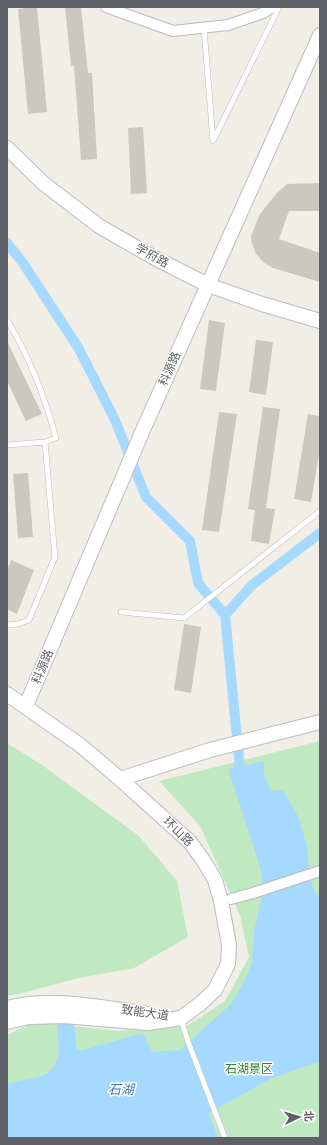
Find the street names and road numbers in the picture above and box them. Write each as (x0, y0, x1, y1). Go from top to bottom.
street label: 学府路 (133, 241, 171, 271)
street label: 科源路 (156, 349, 184, 389)
street label: 科源路 (29, 647, 57, 687)
street label: 环山路 (160, 814, 196, 850)
street label: 致能大道 (120, 1002, 170, 1024)

